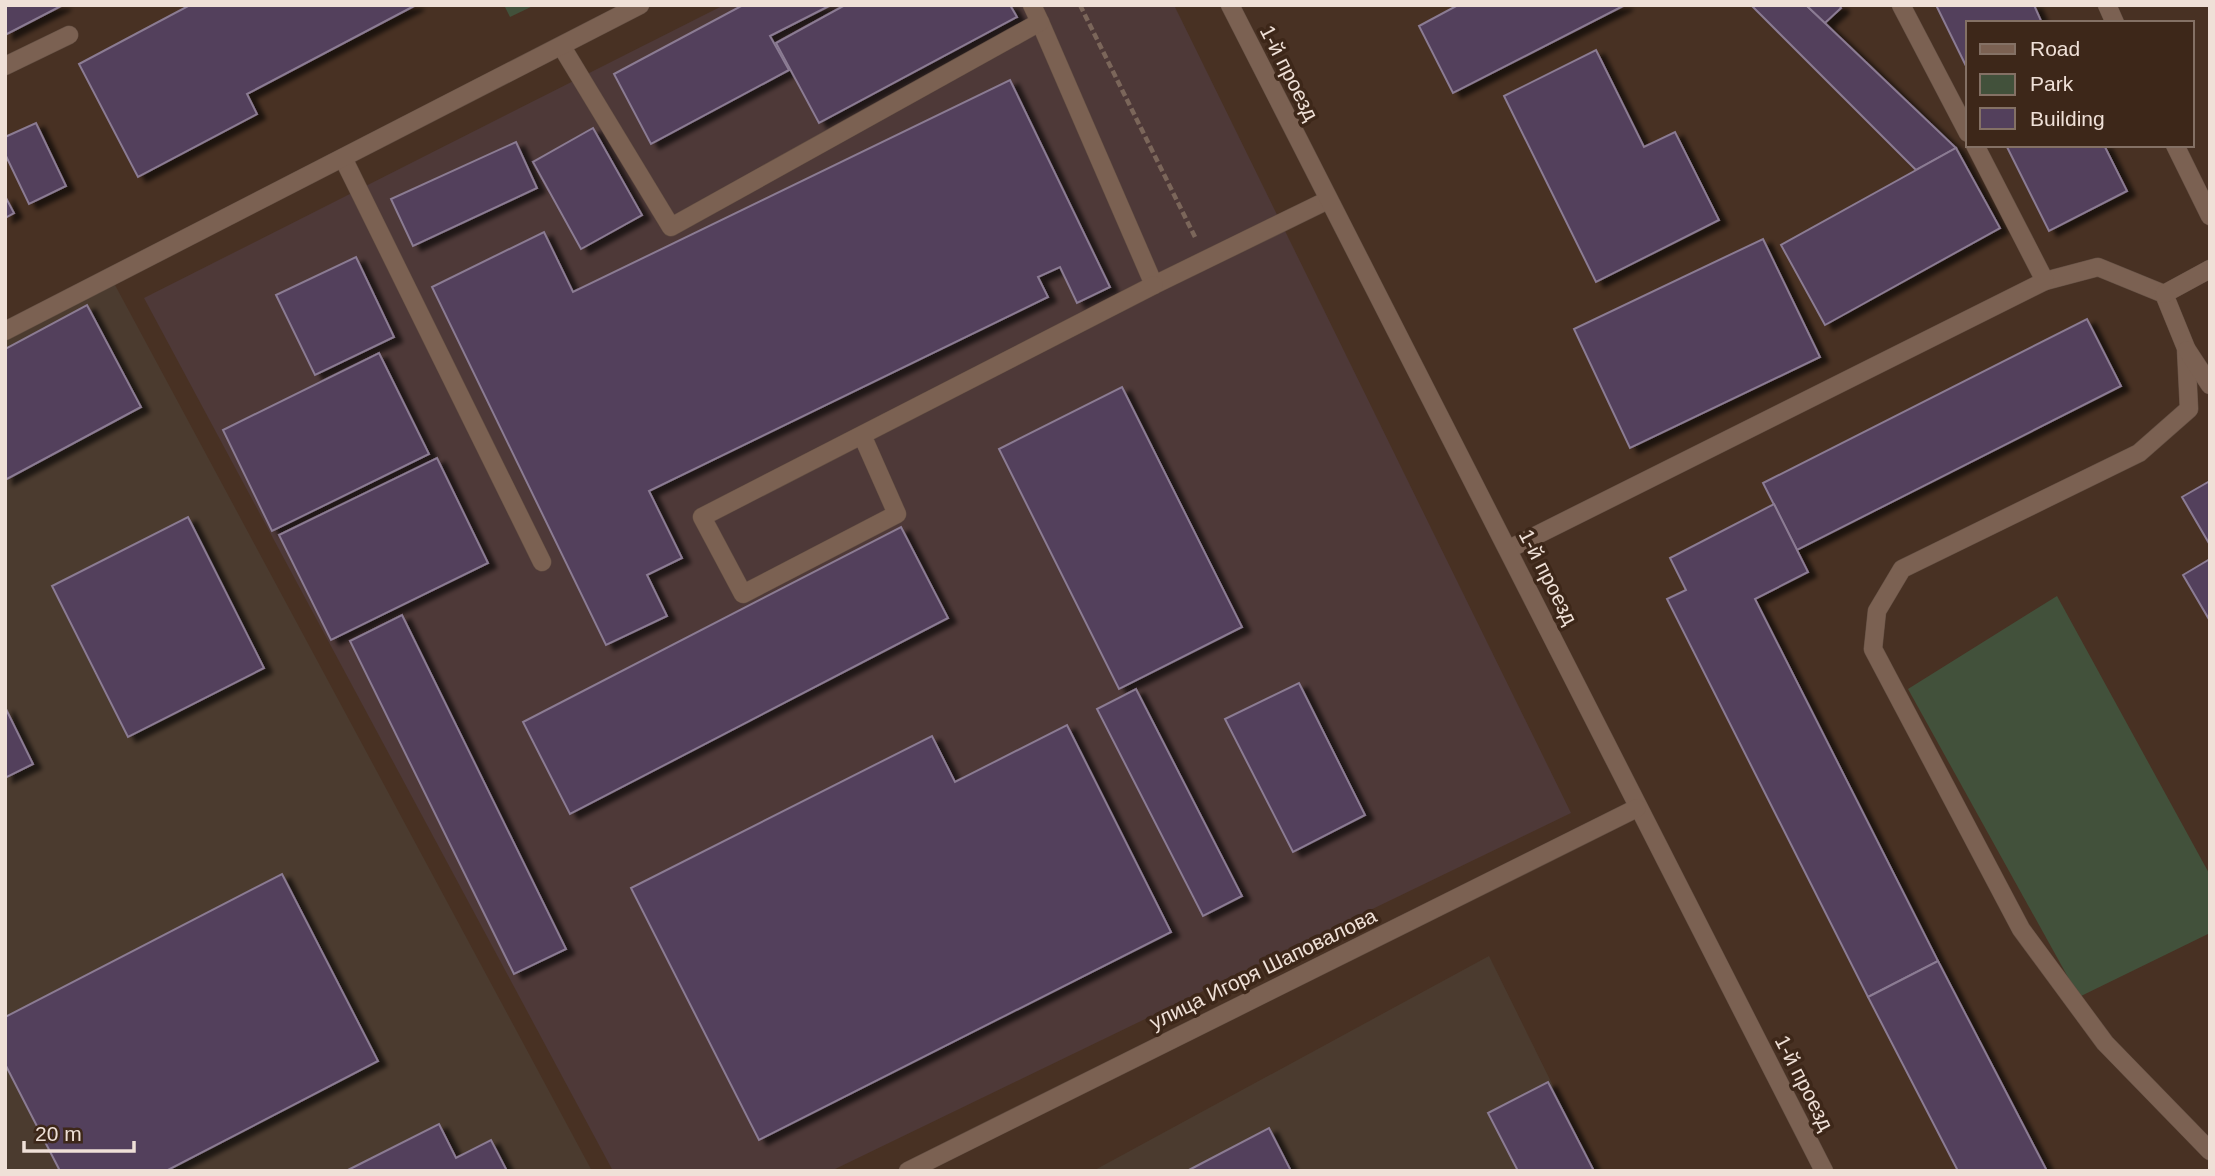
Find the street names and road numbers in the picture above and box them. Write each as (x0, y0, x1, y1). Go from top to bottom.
street label: 1-й проезд (1256, 21, 1323, 124)
street label: 1-й проезд (1515, 525, 1582, 628)
street label: улица Игоря Шаповалова (1146, 903, 1380, 1034)
street label: 1-й проезд (1771, 1031, 1838, 1134)

